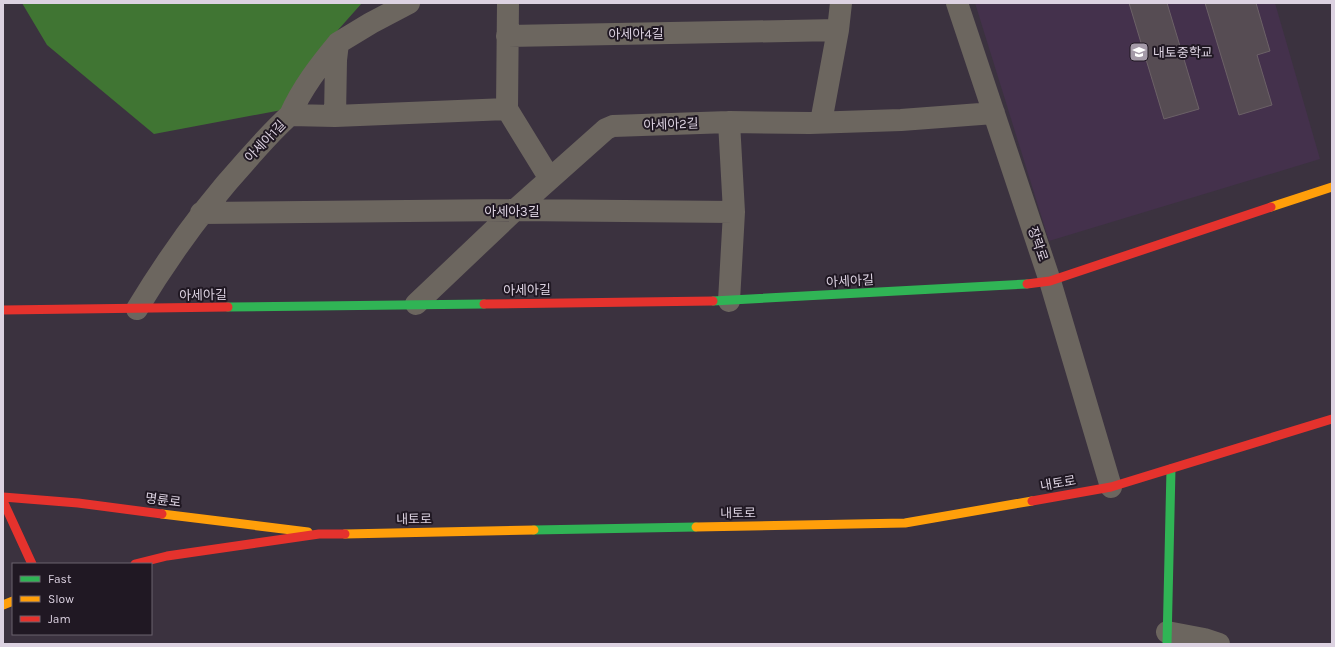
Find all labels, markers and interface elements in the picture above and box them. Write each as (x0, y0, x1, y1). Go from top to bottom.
street label: 아세아4길 (608, 26, 664, 42)
school or university icon: 내토중학교 (1128, 41, 1150, 63)
place label: 내토중학교 (1153, 45, 1213, 60)
street label: 아세아2길 (643, 116, 699, 132)
street label: 아세아1길 (241, 117, 289, 165)
street label: 아세아3길 (484, 204, 540, 219)
street label: 장락로 (1025, 225, 1051, 263)
street label: 아세아길 (826, 272, 874, 290)
street label: 아세아길 (503, 282, 551, 298)
street label: 아세아길 (179, 287, 227, 303)
street label: 내토로 (1039, 472, 1077, 494)
street label: 명륜로 (144, 490, 182, 510)
street label: 내토로 (720, 505, 756, 521)
street label: 내토로 (396, 511, 432, 527)
legend (12, 563, 152, 635)
text: Fast (48, 572, 72, 586)
text: Slow (48, 592, 74, 606)
text: Jam (48, 612, 71, 626)

